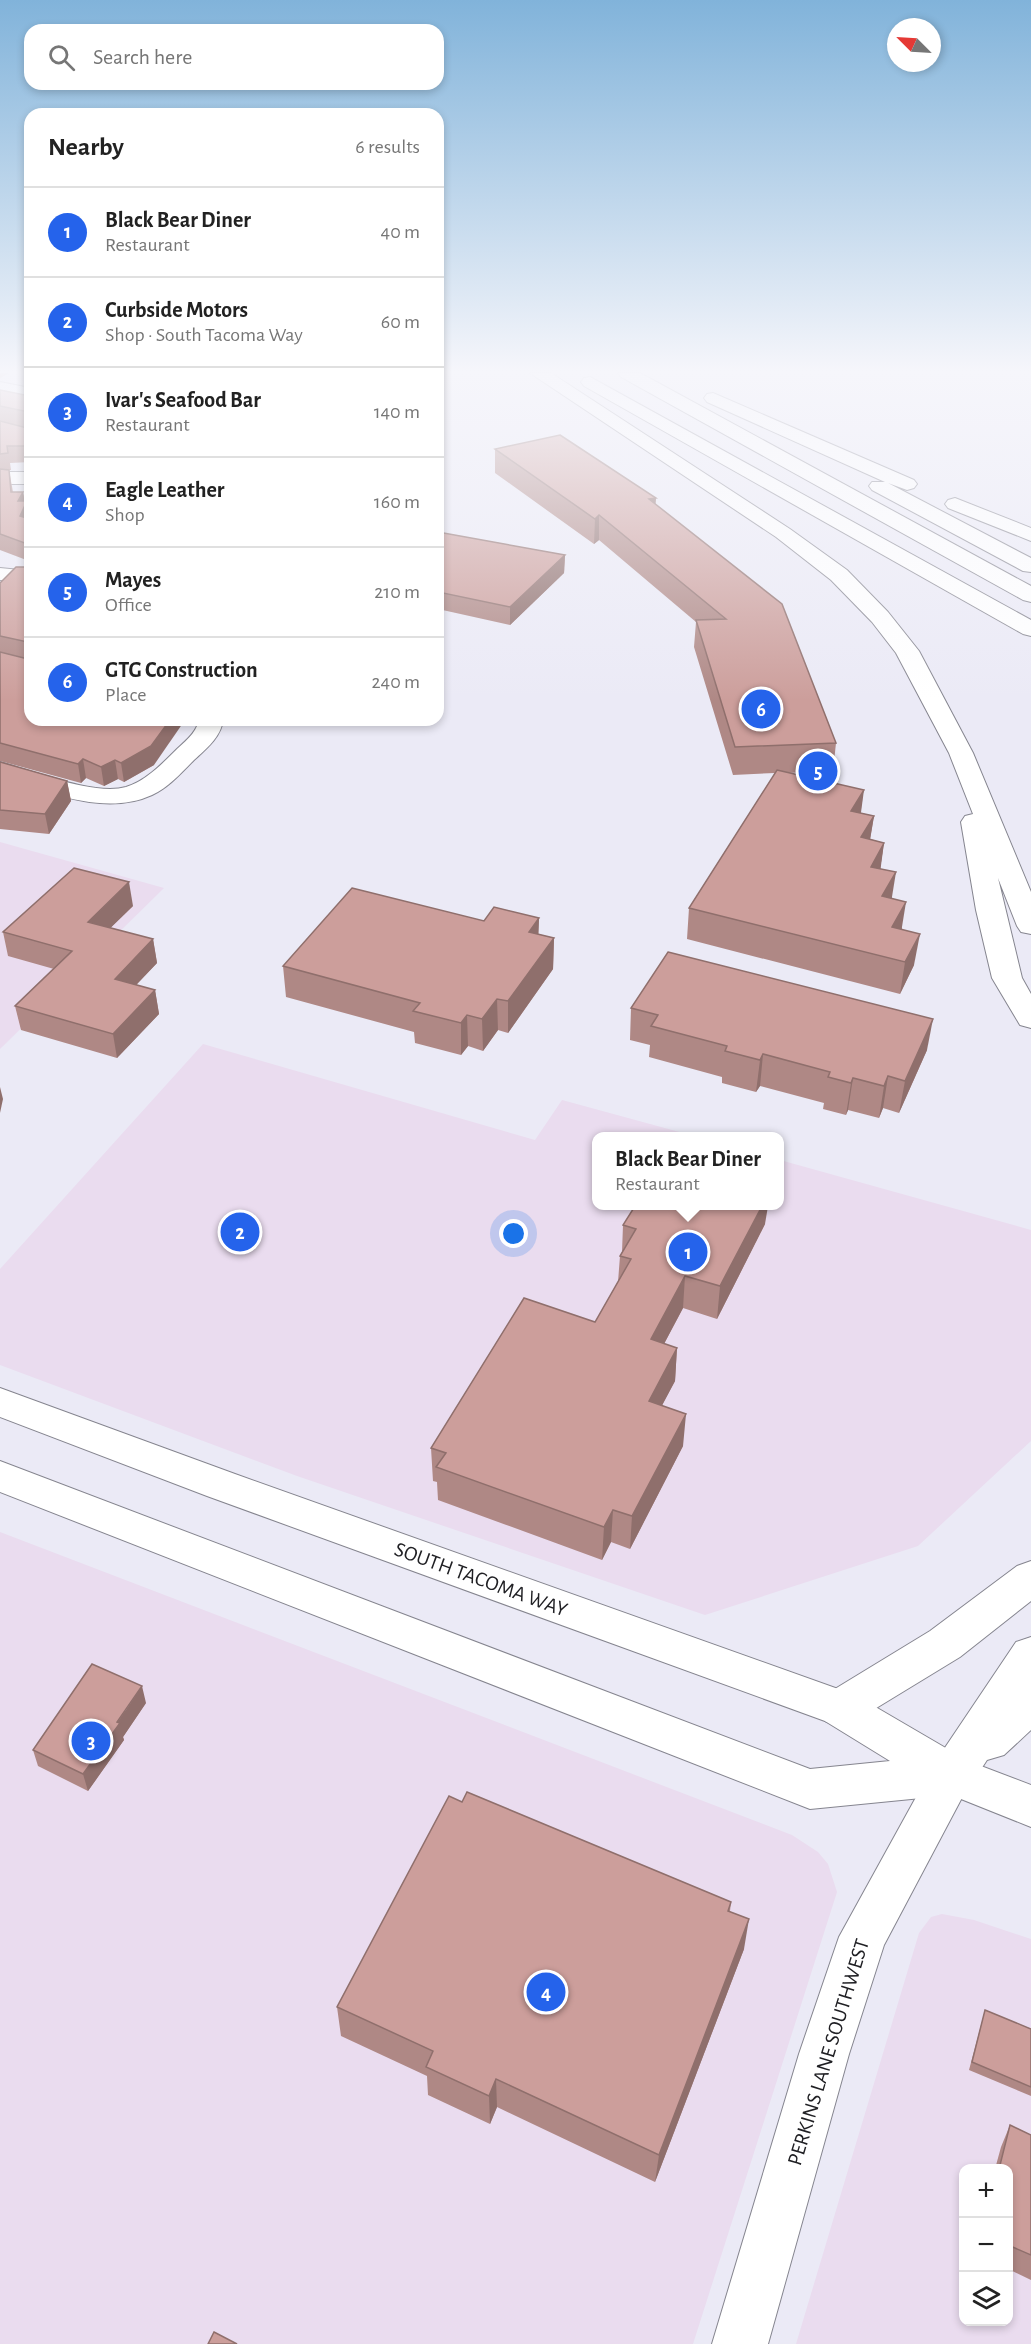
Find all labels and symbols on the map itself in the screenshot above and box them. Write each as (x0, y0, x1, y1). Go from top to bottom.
north arrow (887, 18, 941, 72)
pin: 6 (742, 686, 780, 732)
pin: 5 (798, 748, 838, 794)
pin: 2 (220, 1210, 260, 1254)
your location (499, 1219, 528, 1248)
pin: 1 (668, 1230, 708, 1274)
street label: SOUTH TACOMA WAY (392, 1538, 570, 1621)
pin: 3 (72, 1718, 110, 1764)
street label: PERKINS LANE SOUTHWEST (784, 1936, 873, 2168)
pin: 4 (526, 1970, 566, 2014)

